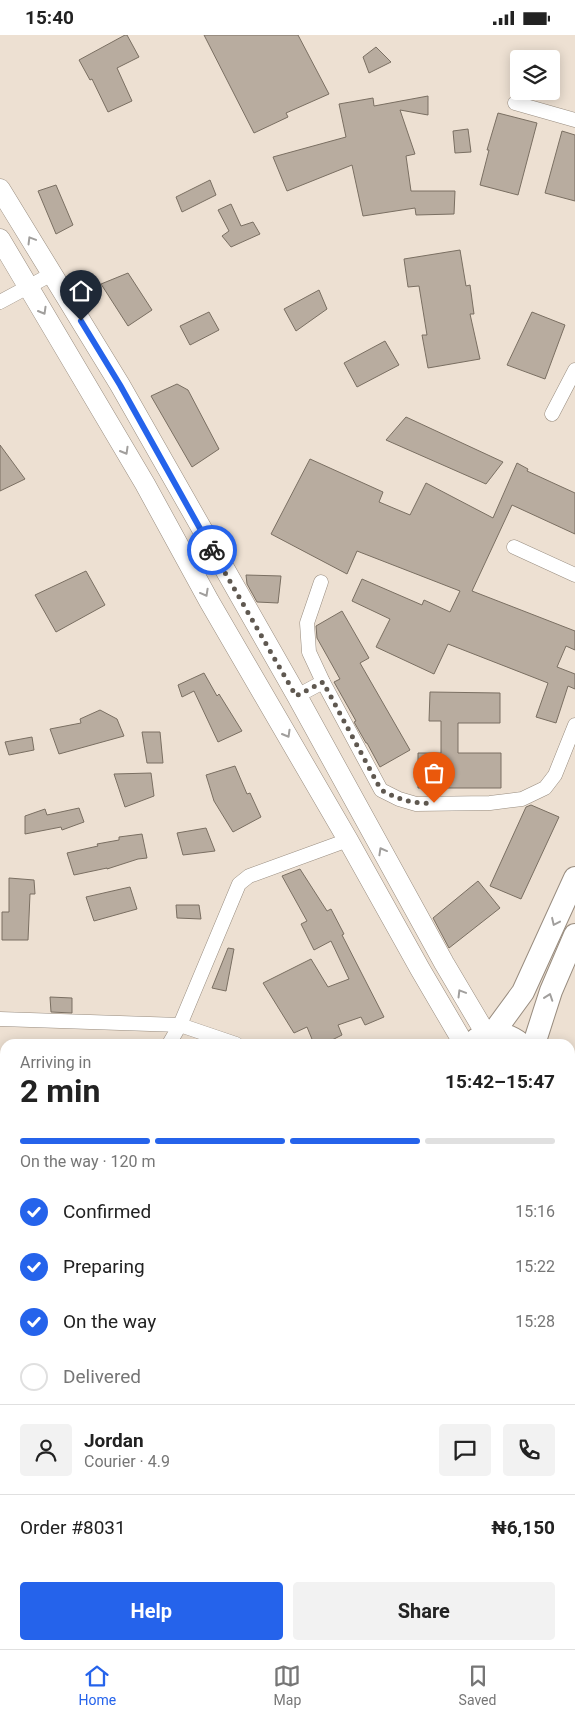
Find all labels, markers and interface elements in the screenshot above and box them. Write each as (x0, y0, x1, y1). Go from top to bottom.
text: 15:40 (25, 6, 74, 29)
map controls (510, 50, 560, 100)
button: layers (510, 50, 560, 100)
one-way arrow (27, 236, 37, 245)
pin (60, 270, 102, 321)
icon: home (67, 277, 95, 305)
one-way arrow (36, 306, 46, 315)
one-way arrow (119, 446, 129, 455)
courier (187, 525, 237, 575)
icon: bike (198, 536, 226, 564)
one-way arrow (198, 588, 208, 597)
one-way arrow (280, 728, 290, 737)
pin (413, 752, 455, 803)
icon: bag (420, 759, 448, 787)
one-way arrow (378, 847, 388, 856)
one-way arrow (550, 917, 561, 926)
one-way arrow (458, 989, 468, 998)
one-way arrow (543, 994, 553, 1002)
text: Arriving in (20, 1053, 91, 1072)
text: 15:42–15:47 (445, 1070, 555, 1093)
text: 2 min (20, 1072, 100, 1110)
text: On the way · 120 m (20, 1152, 156, 1171)
icon: check (20, 1198, 48, 1226)
text: Confirmed (63, 1200, 151, 1223)
text: 15:16 (515, 1202, 555, 1221)
icon: check (20, 1253, 48, 1281)
text: Preparing (63, 1255, 145, 1278)
text: 15:22 (515, 1257, 555, 1276)
icon: check (20, 1308, 48, 1336)
text: On the way (63, 1310, 156, 1333)
text: 15:28 (515, 1312, 555, 1331)
text: Delivered (63, 1365, 141, 1388)
button: person (20, 1424, 72, 1476)
button: chat (439, 1424, 491, 1476)
button: phone (503, 1424, 555, 1476)
text: Jordan (84, 1429, 144, 1452)
text: Courier · 4.9 (84, 1452, 170, 1471)
text: Order #8031 (20, 1516, 126, 1539)
text: ₦6,150 (491, 1516, 555, 1539)
button: Help (20, 1582, 283, 1640)
button: Share (293, 1582, 555, 1640)
tab: Home (79, 1662, 116, 1708)
tab: Map (273, 1662, 301, 1708)
tab: Saved (459, 1662, 496, 1708)

